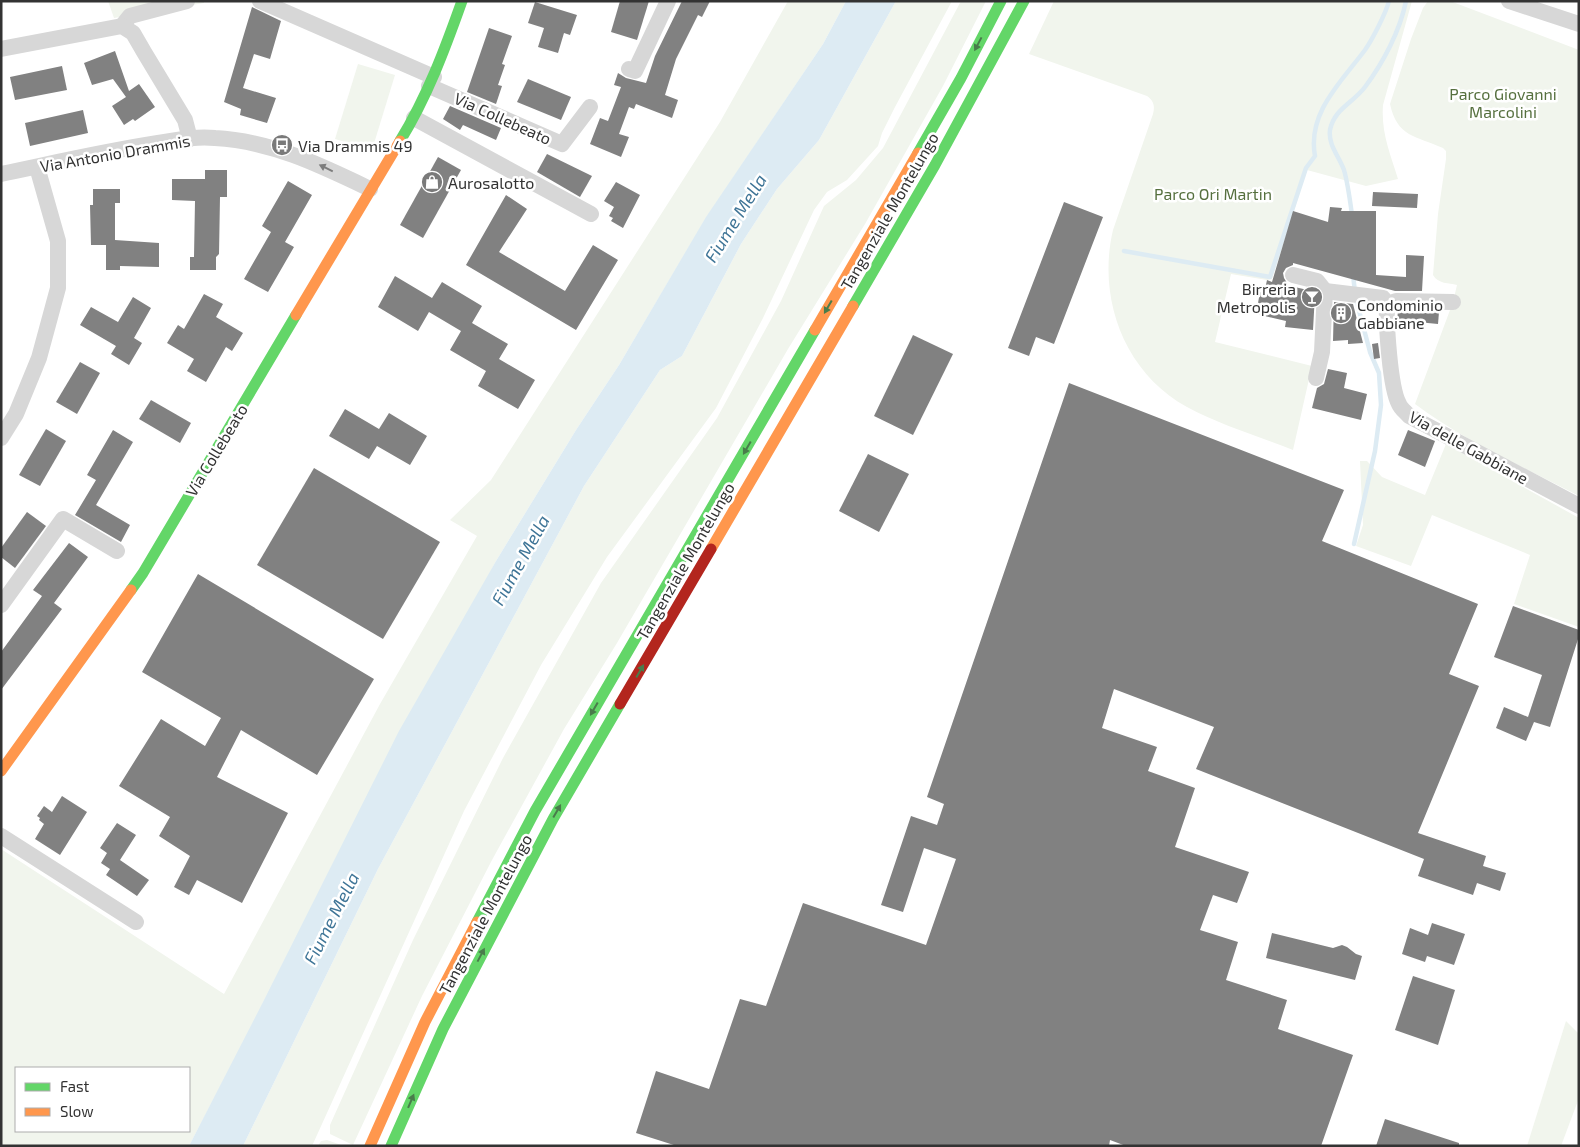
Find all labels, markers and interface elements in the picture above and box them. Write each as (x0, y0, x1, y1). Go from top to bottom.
one-way arrow (974, 37, 982, 52)
park label: Parco Giovanni Marcolini (1449, 84, 1557, 121)
street label: Via Collebeato (452, 88, 554, 148)
street label: Tangenziale Montelungo (836, 129, 942, 293)
street label: Via Antonio Drammis (39, 130, 191, 176)
bus stop icon: Via Drammis 49 (270, 133, 294, 157)
place label: Via Drammis 49 (298, 136, 413, 155)
one-way arrow (319, 163, 333, 171)
shop icon: Aurosalotto (420, 170, 444, 194)
water label: Fiume Mella (699, 170, 771, 266)
place label: Aurosalotto (448, 173, 534, 192)
park label: Parco Ori Martin (1154, 184, 1272, 203)
place label: Birreria Metropolis (1217, 279, 1296, 316)
bar icon: Birreria Metropolis (1300, 285, 1324, 309)
place label: Condominio Gabbiane (1357, 295, 1443, 332)
one-way arrow (824, 301, 833, 314)
building icon: Condominio Gabbiane (1329, 301, 1353, 325)
street label: Via Collebeato (181, 401, 251, 499)
street label: Via delle Gabbiane (1406, 406, 1532, 488)
one-way arrow (742, 441, 751, 454)
street label: Tangenziale Montelungo (632, 479, 738, 643)
water label: Fiume Mella (486, 511, 554, 609)
one-way arrow (635, 664, 644, 678)
one-way arrow (590, 702, 599, 716)
one-way arrow (553, 805, 562, 818)
street label: Tangenziale Montelungo (435, 831, 535, 997)
water label: Fiume Mella (299, 868, 363, 968)
one-way arrow (477, 947, 485, 962)
legend (15, 1067, 190, 1132)
text: Fast (60, 1077, 90, 1095)
one-way arrow (407, 1094, 415, 1108)
text: Slow (60, 1102, 94, 1120)

